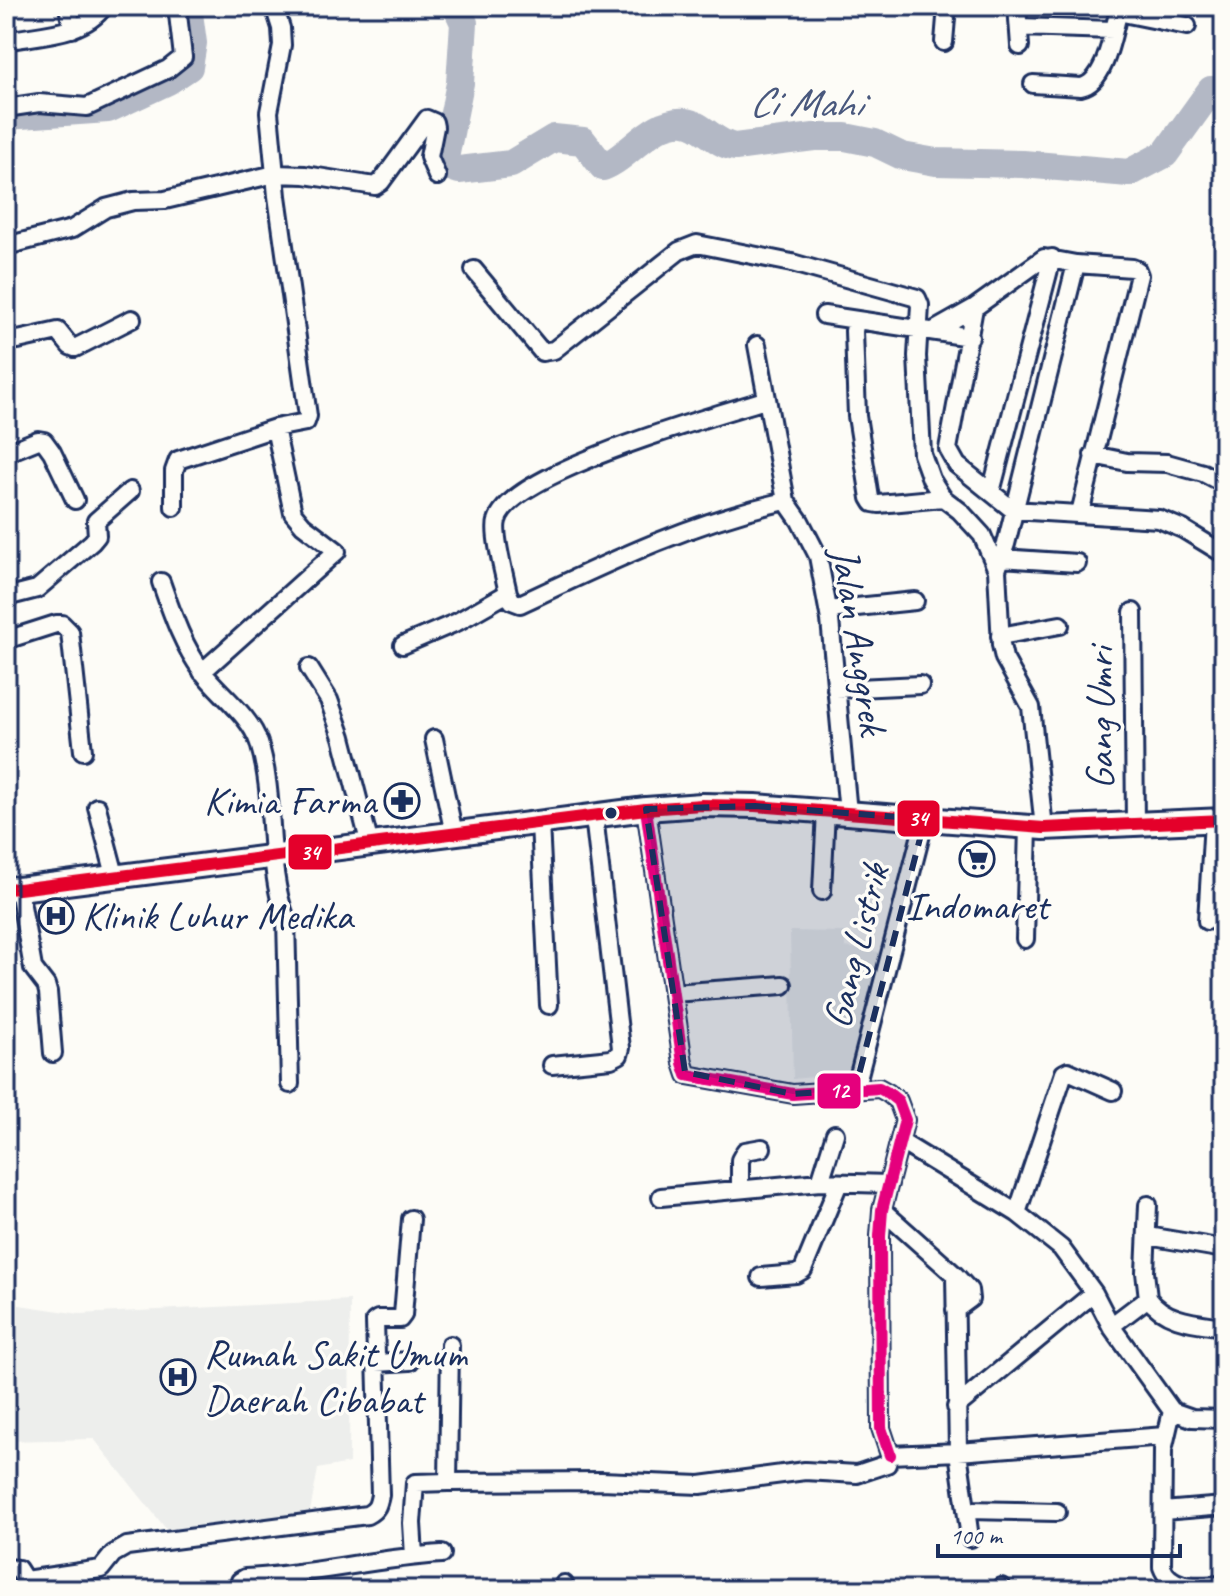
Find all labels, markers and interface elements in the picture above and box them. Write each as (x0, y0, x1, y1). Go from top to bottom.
water label: Ci Mahi (748, 76, 872, 131)
street label: Jalan Anggrek (819, 542, 899, 741)
street label: Gang Umri (1075, 642, 1125, 789)
place label: Kimia Farma (204, 776, 379, 826)
pharmacy icon: Kimia Farma (383, 782, 421, 820)
line badge: 34 (896, 799, 941, 838)
unlabelled marker (603, 805, 619, 821)
text: 34 (908, 805, 931, 833)
line badge: 34 (287, 833, 333, 871)
text: 34 (300, 839, 323, 867)
supermarket icon: Indomaret (958, 840, 996, 878)
street label: Gang Listrik (812, 857, 901, 1033)
place label: Indomaret (906, 881, 1052, 931)
place label: Klinik Luhur Medika (82, 891, 355, 941)
hospital icon: Klinik Luhur Medika (37, 897, 75, 935)
line badge: 12 (816, 1072, 862, 1110)
text: 12 (829, 1077, 851, 1105)
place label: Rumah Sakit Umum Daerah Cibabat (204, 1329, 469, 1425)
hospital icon: Rumah Sakit Umum Daerah Cibabat (159, 1358, 197, 1396)
scale bar (938, 1508, 1180, 1558)
text: 100 m (950, 1521, 1004, 1551)

